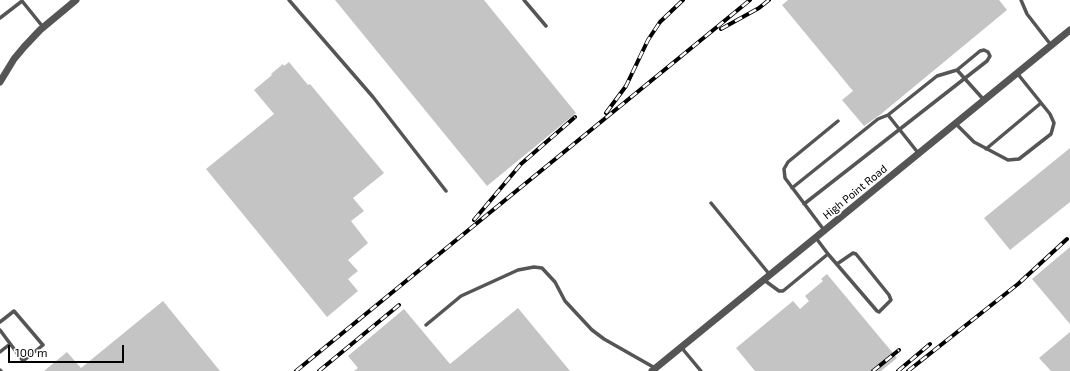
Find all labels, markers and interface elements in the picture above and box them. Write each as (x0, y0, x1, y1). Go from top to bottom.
street label: High Point Road (820, 162, 890, 222)
scale bar (10, 337, 126, 363)
text: 100 m (15, 345, 47, 359)

